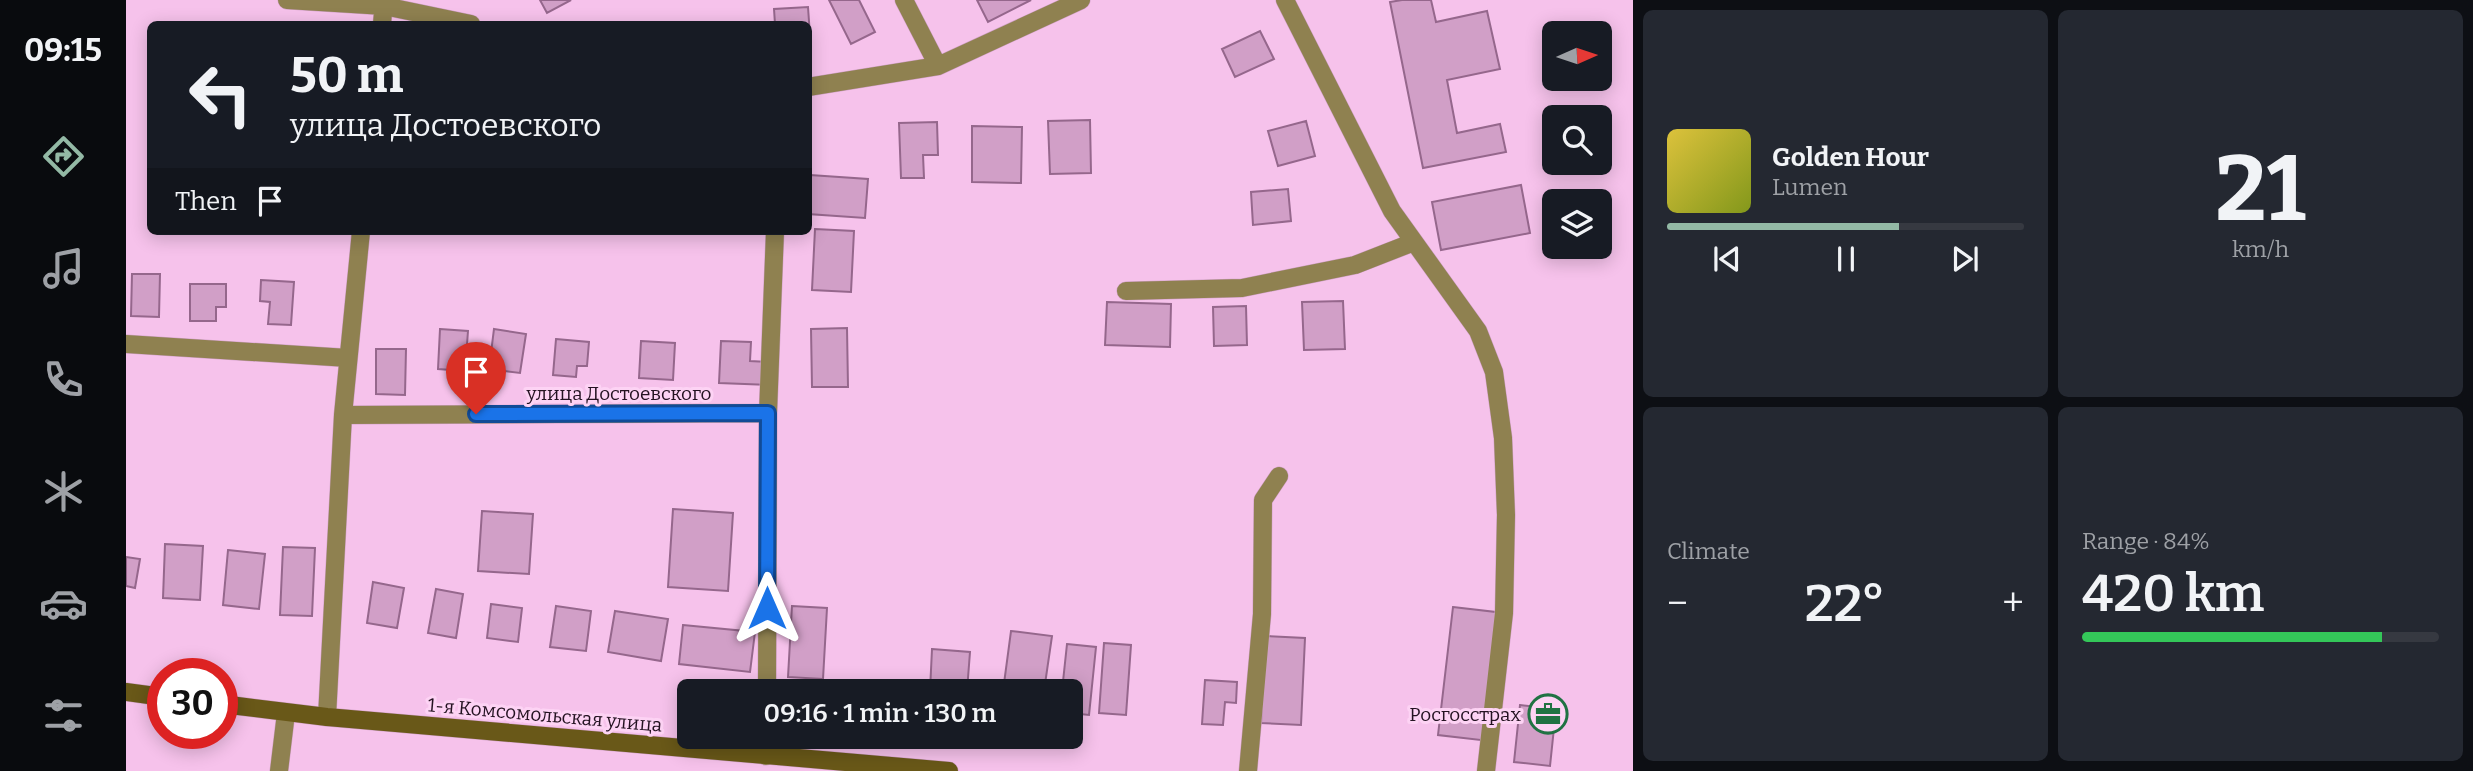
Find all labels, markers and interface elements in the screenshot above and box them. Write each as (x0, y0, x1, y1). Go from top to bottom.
north arrow (1542, 21, 1612, 91)
map controls (1542, 21, 1612, 259)
text: 09:15 (24, 31, 102, 69)
text: 50 m (290, 46, 403, 105)
icon: left (175, 49, 266, 140)
button: search (1542, 105, 1612, 175)
text: улица Достоевского (290, 106, 601, 144)
icon: directions (39, 132, 88, 181)
text: 21 (2215, 135, 2306, 244)
text: Golden Hour (1772, 142, 1929, 173)
text: Lumen (1772, 173, 1848, 201)
icon: arrive (251, 182, 289, 220)
text: Then (175, 186, 237, 217)
button: layers (1542, 189, 1612, 259)
text: km/h (2232, 235, 2289, 263)
icon: previous (1708, 240, 1746, 278)
icon: pause (1827, 240, 1865, 278)
icon: next (1946, 240, 1984, 278)
icon: music (39, 244, 88, 293)
pin (446, 342, 506, 414)
icon: arrive (457, 353, 495, 391)
icon: phone (39, 355, 88, 404)
street label: улица Достоевского (526, 382, 712, 405)
icon: climate (39, 467, 88, 516)
text: Range · 84% (2082, 527, 2210, 555)
text: Climate (1667, 537, 1750, 565)
text: 420 km (2082, 562, 2264, 625)
position arrow (730, 571, 804, 645)
text: 22° (1805, 572, 1886, 635)
icon: car (39, 579, 88, 628)
text: − (1667, 580, 1688, 626)
text: + (2002, 580, 2024, 626)
speed limit sign: 30 (147, 658, 238, 749)
icon: filters (39, 691, 88, 740)
street label: 1-я Комсомольская улица (427, 693, 664, 737)
office icon: Росгосстрах (1527, 693, 1569, 735)
text: 09:16 · 1 min · 130 m (764, 698, 996, 729)
place label: Росгосстрах (1409, 703, 1521, 726)

